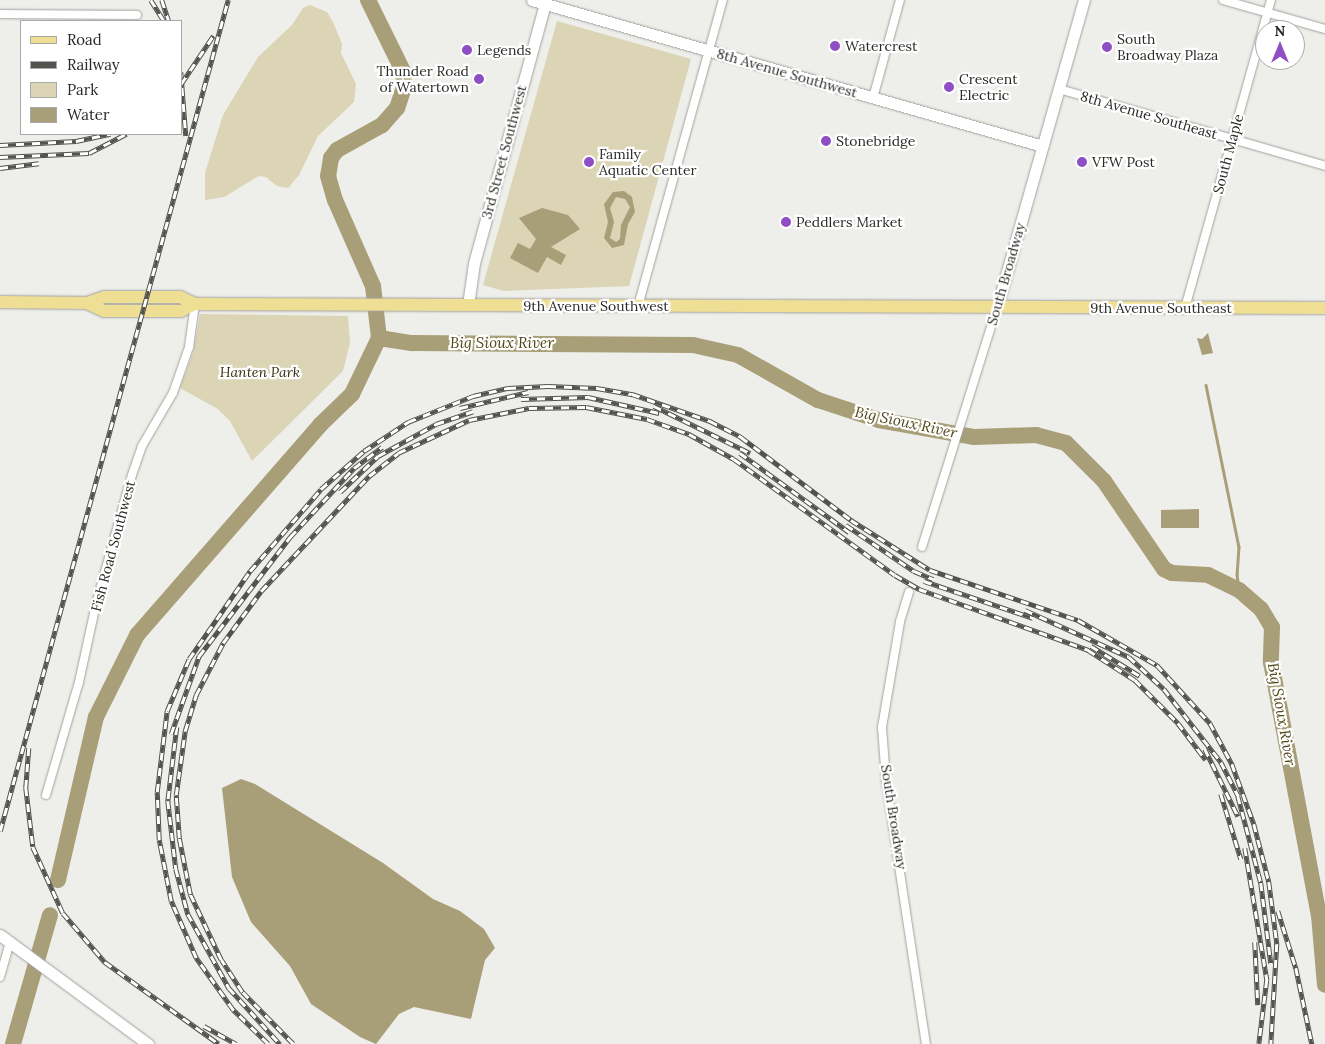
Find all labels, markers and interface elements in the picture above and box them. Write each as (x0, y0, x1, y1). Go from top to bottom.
legend (20, 20, 182, 135)
north arrow (1255, 20, 1305, 70)
text: N (1275, 22, 1285, 40)
text: Road (67, 30, 102, 49)
place label: South Broadway Plaza (1117, 31, 1218, 64)
place label: Watercrest (845, 38, 917, 54)
marker: Watercrest (829, 40, 841, 52)
marker: South Broadway Plaza (1101, 41, 1113, 53)
place label: Legends (477, 42, 531, 58)
marker: Legends (461, 44, 473, 56)
street label: 8th Avenue Southwest (715, 45, 859, 101)
text: Railway (67, 55, 120, 74)
place label: Thunder Road of Watertown (377, 63, 469, 95)
place label: Crescent Electric (959, 71, 1018, 104)
marker: Thunder Road of Watertown (473, 73, 485, 85)
text: Park (67, 80, 98, 99)
marker: Crescent Electric (943, 81, 955, 93)
street label: 3rd Street Southwest (478, 83, 530, 221)
street label: 8th Avenue Southeast (1079, 87, 1219, 143)
text: Water (67, 105, 109, 124)
street label: South Maple (1209, 112, 1247, 196)
place label: Stonebridge (836, 133, 915, 149)
marker: Stonebridge (820, 135, 832, 147)
place label: Family Aquatic Center (599, 146, 697, 178)
place label: VFW Post (1092, 154, 1155, 170)
marker: Family Aquatic Center (583, 156, 595, 168)
marker: VFW Post (1076, 156, 1088, 168)
place label: Peddlers Market (796, 214, 903, 230)
marker: Peddlers Market (780, 216, 792, 228)
street label: South Broadway (983, 221, 1029, 327)
street label: 9th Avenue Southwest (523, 298, 669, 314)
street label: 9th Avenue Southeast (1090, 300, 1232, 316)
water label: Big Sioux River (450, 334, 554, 352)
park label: Hanten Park (220, 364, 300, 380)
water label: Big Sioux River (853, 402, 959, 442)
street label: Fish Road Southwest (87, 479, 139, 613)
water label: Big Sioux River (1264, 661, 1300, 767)
street label: South Broadway (877, 763, 911, 871)

